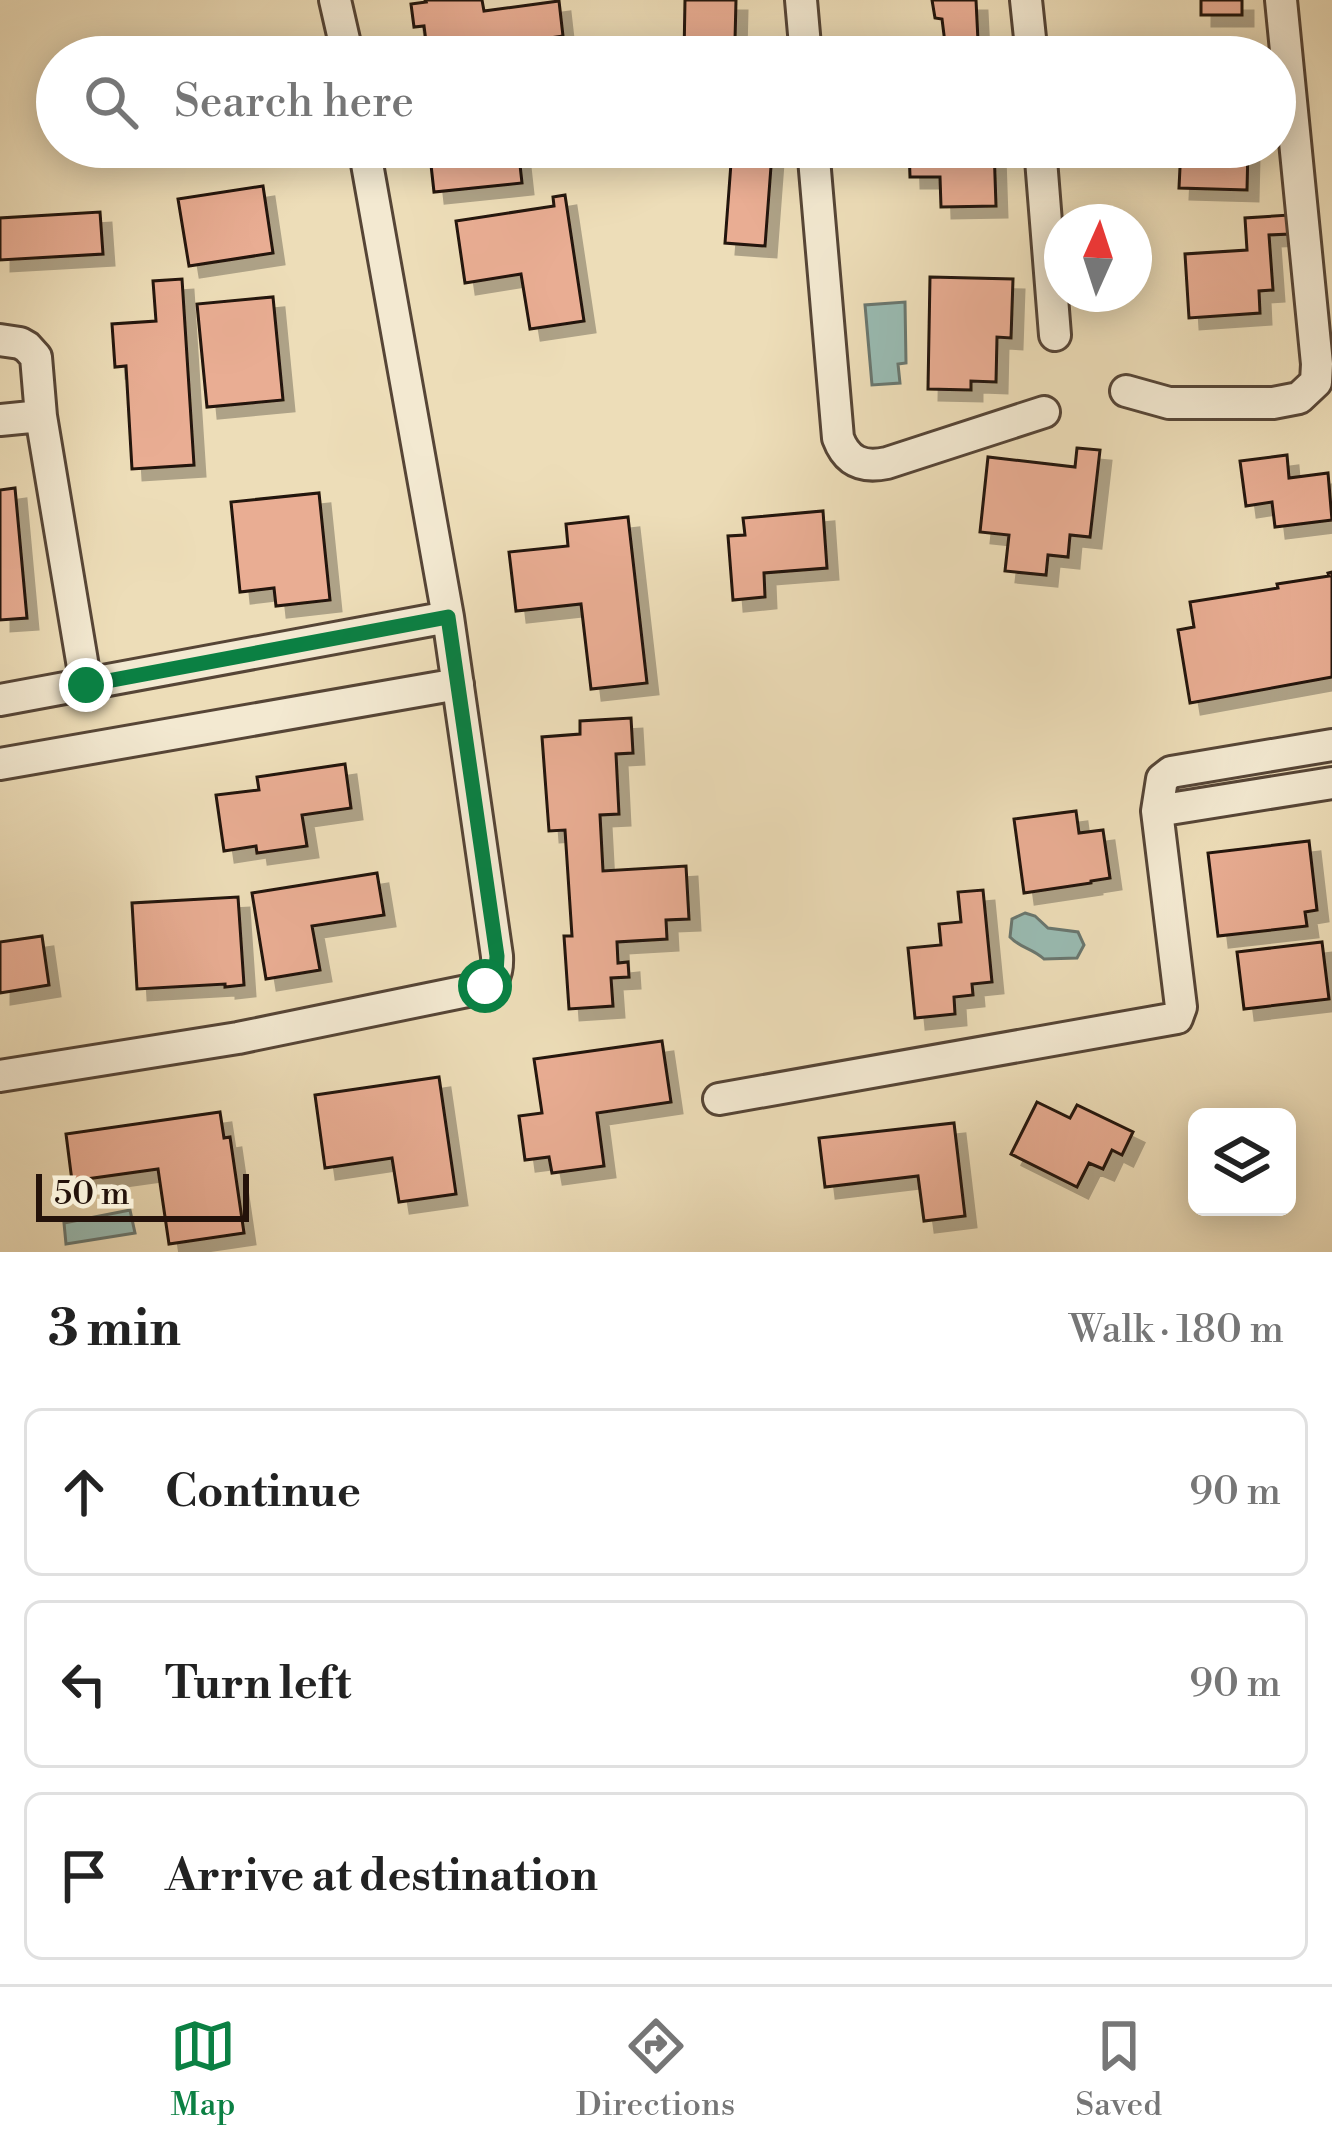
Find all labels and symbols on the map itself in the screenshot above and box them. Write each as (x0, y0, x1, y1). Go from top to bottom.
north arrow (1044, 204, 1152, 312)
route end (59, 658, 113, 712)
route start (458, 959, 512, 1013)
scale bar (36, 1168, 249, 1221)

